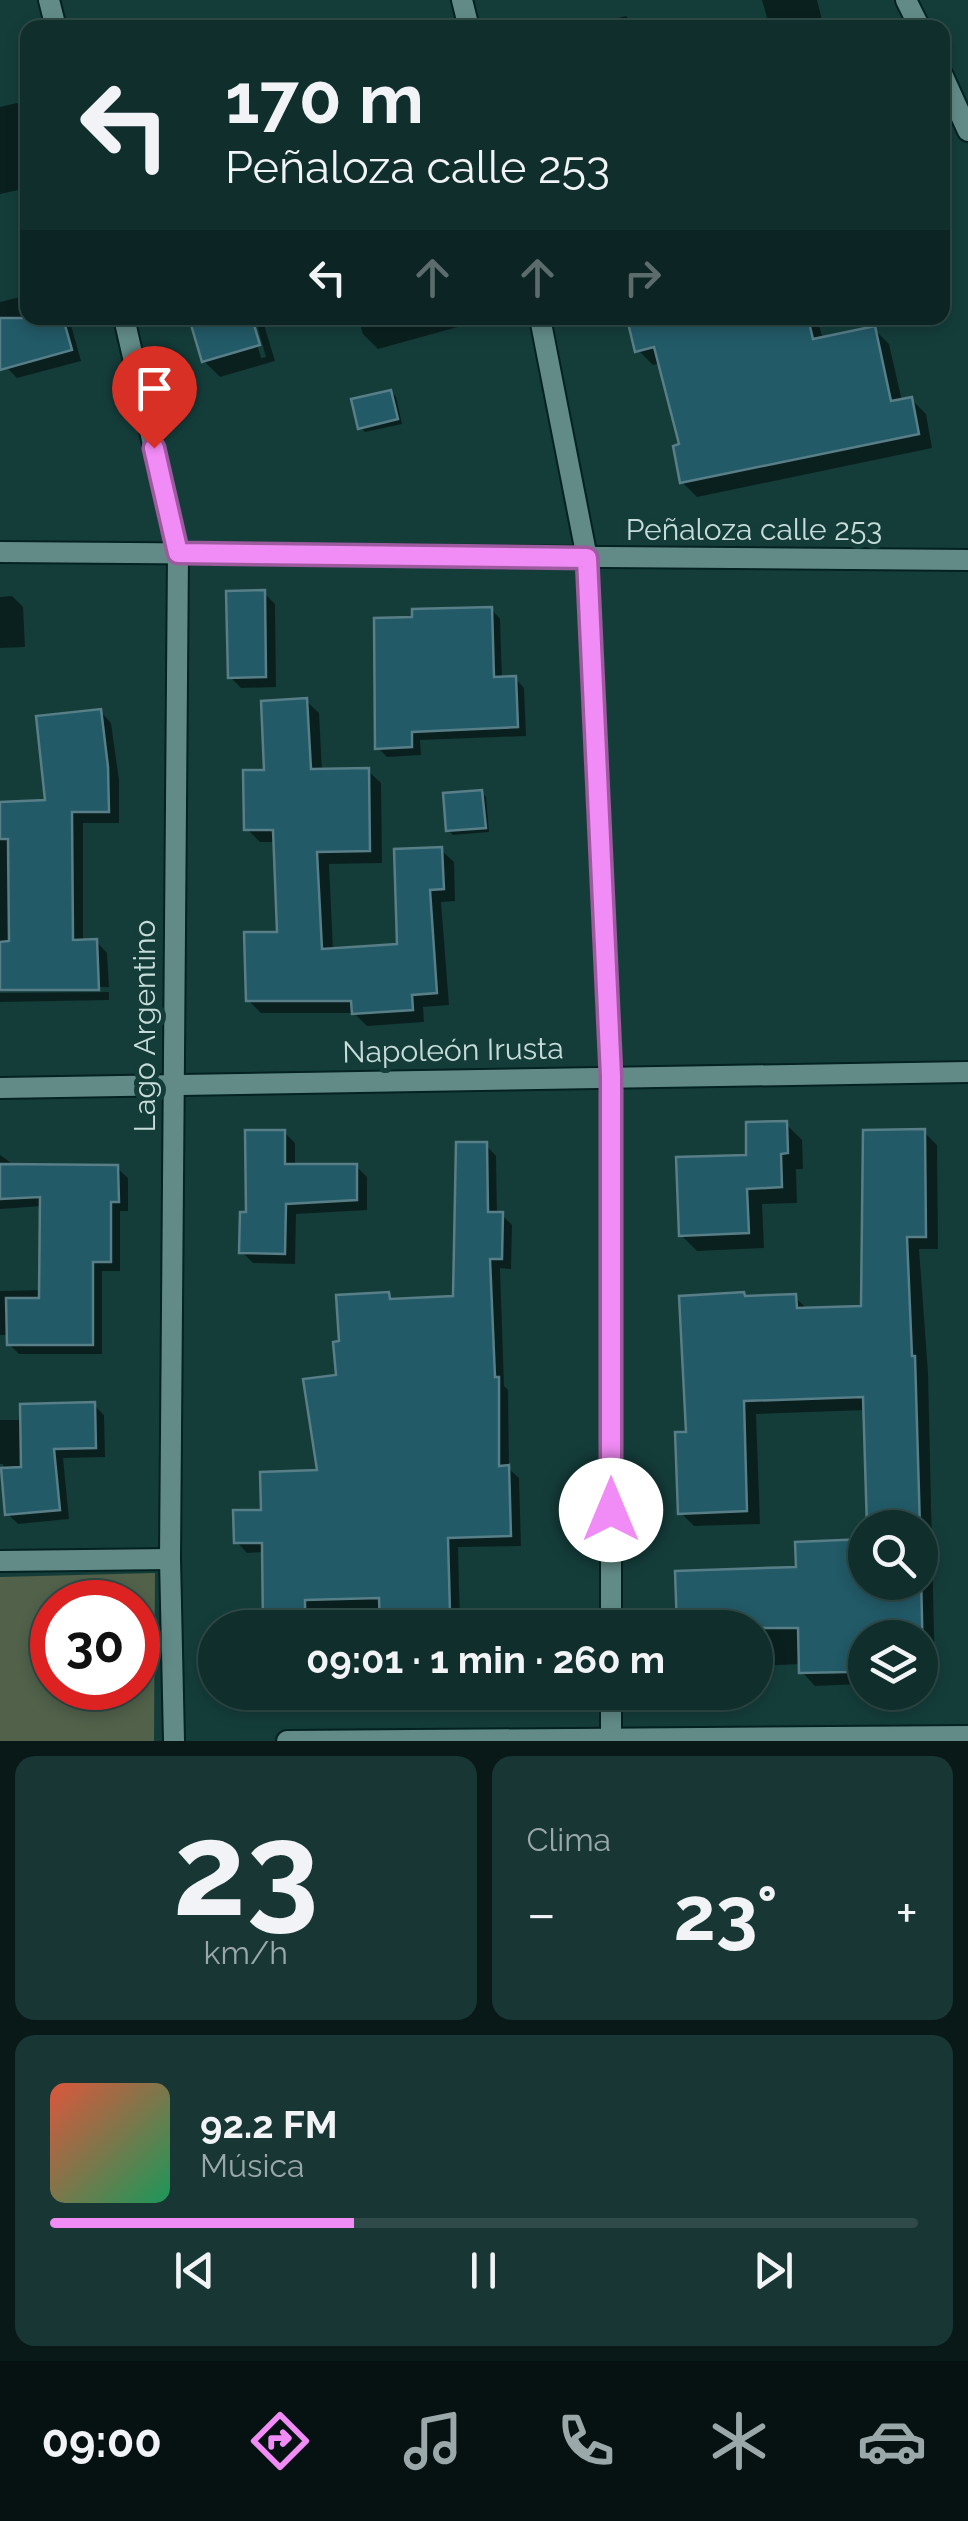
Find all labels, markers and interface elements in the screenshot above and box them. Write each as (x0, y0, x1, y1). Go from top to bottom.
text: 170 m (225, 57, 424, 139)
icon: left (60, 60, 190, 190)
text: Peñaloza calle 253 (225, 141, 610, 194)
icon: left (300, 250, 355, 305)
icon: ahead (405, 250, 460, 305)
icon: ahead (510, 250, 565, 305)
icon: right (615, 250, 670, 305)
pin (112, 346, 197, 449)
icon: arrive (127, 361, 182, 416)
street label: Peñaloza calle 253 (626, 512, 882, 547)
street label: Lago Argentino (127, 920, 162, 1132)
street label: Napoleón Irusta (342, 1031, 564, 1069)
position arrow (559, 1458, 663, 1562)
map controls (848, 1510, 938, 1710)
button: search (848, 1510, 938, 1600)
speed limit sign: 30 (30, 1580, 160, 1710)
button: layers (848, 1620, 938, 1710)
text: 09:01 · 1 min · 260 m (306, 1637, 665, 1682)
text: 23 (173, 1793, 319, 1945)
text: Clima (527, 1821, 611, 1858)
text: 23° (674, 1869, 778, 1958)
text: − (527, 1881, 556, 1946)
text: + (895, 1881, 918, 1946)
text: km/h (204, 1934, 288, 1971)
text: 92.2 FM (200, 2102, 338, 2147)
text: Música (200, 2147, 305, 2184)
icon: previous (167, 2243, 222, 2298)
icon: pause (456, 2243, 511, 2298)
icon: next (746, 2243, 801, 2298)
icon: directions (245, 2406, 315, 2476)
icon: music (398, 2406, 468, 2476)
icon: phone (551, 2406, 621, 2476)
icon: climate (704, 2406, 774, 2476)
icon: car (857, 2406, 927, 2476)
text: 09:00 (41, 2415, 162, 2468)

